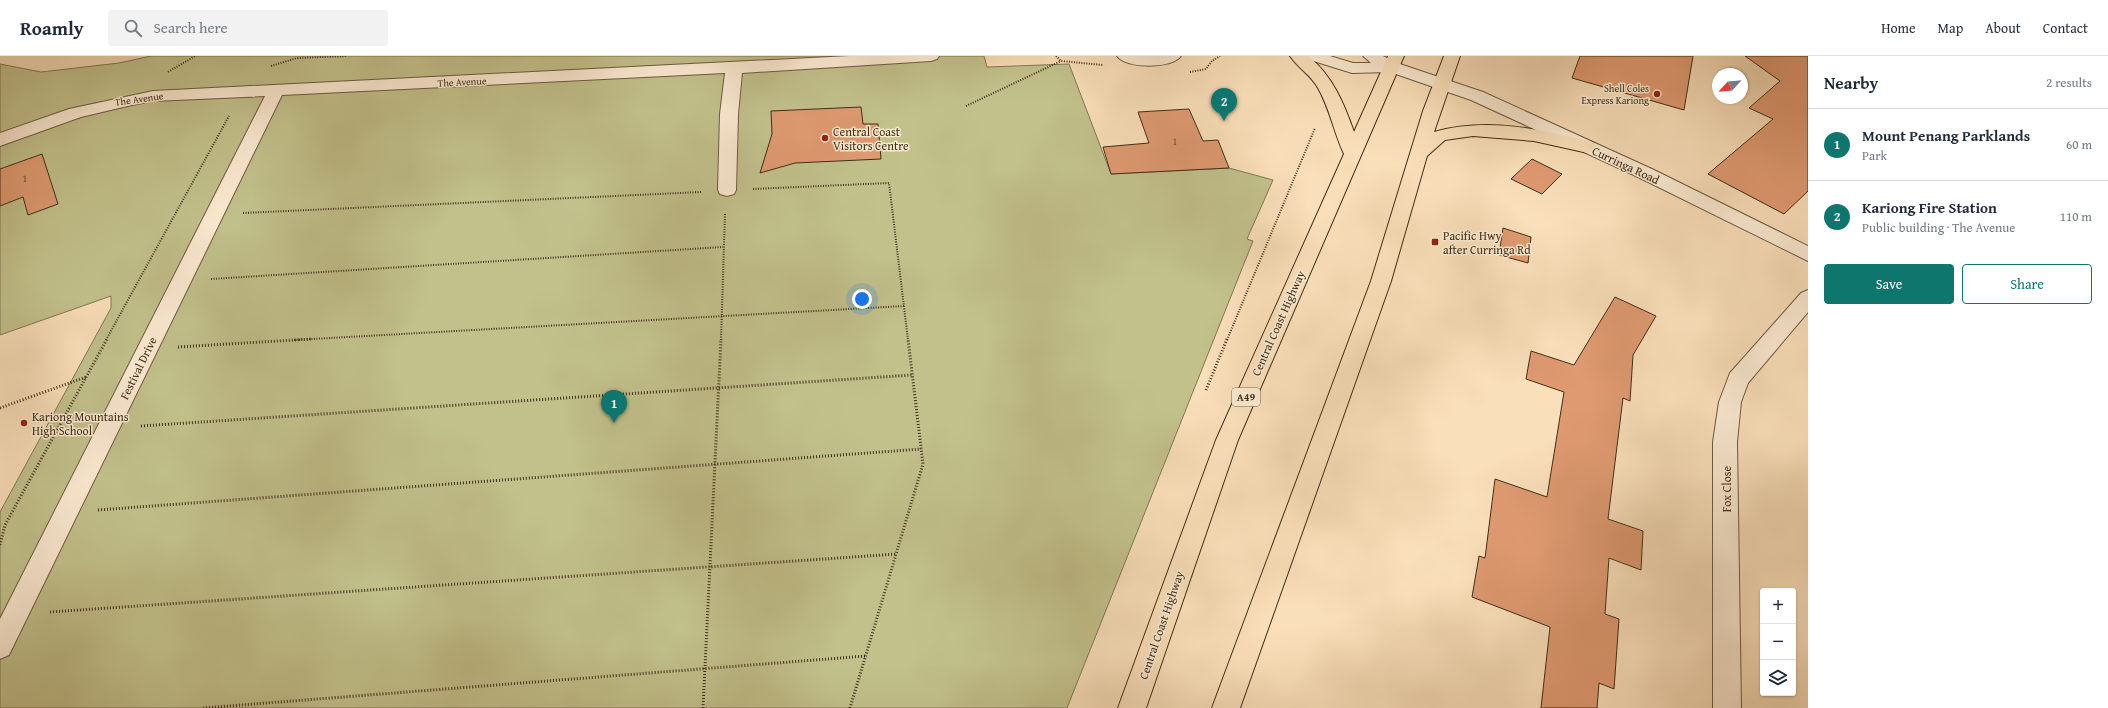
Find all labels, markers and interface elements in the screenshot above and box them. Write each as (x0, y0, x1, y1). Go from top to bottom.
search box (108, 10, 388, 46)
text: Roamly (20, 14, 84, 42)
icon: search (122, 17, 144, 39)
text: Search here (154, 17, 228, 38)
text: Home (1881, 18, 1916, 38)
text: Map (1938, 18, 1963, 38)
text: About (1985, 18, 2021, 38)
text: Contact (2043, 18, 2088, 38)
north arrow (1712, 68, 1748, 104)
text: Nearby (1824, 70, 1878, 95)
street label: The Avenue (437, 73, 487, 91)
text: 2 results (2046, 73, 2092, 92)
place label: Shell Coles Express Kariong (1581, 81, 1649, 108)
street label: The Avenue (114, 88, 165, 110)
pin: 2 (1211, 88, 1237, 121)
marker: Shell Coles Express Kariong (1652, 89, 1662, 99)
place label: Central Coast Visitors Centre (833, 123, 909, 154)
text: Mount Penang Parklands (1862, 125, 2030, 146)
marker: Central Coast Visitors Centre (820, 133, 830, 143)
house number: 1 (1173, 134, 1178, 149)
text: 1 (1834, 135, 1840, 154)
text: 60 m (2066, 135, 2092, 154)
street label: Curringa Road (1590, 142, 1663, 188)
text: Park (1862, 146, 1887, 165)
house number: 1 (23, 171, 28, 186)
text: Kariong Fire Station (1862, 197, 1997, 218)
text: 2 (1834, 207, 1840, 226)
text: 110 m (2060, 207, 2092, 226)
text: Public building · The Avenue (1862, 218, 2015, 237)
place label: Pacific Hwy after Curringa Rd (1443, 227, 1531, 258)
marker: Pacific Hwy after Curringa Rd (1430, 237, 1440, 247)
button: Save (1824, 264, 1954, 304)
button: Share (1962, 264, 2092, 304)
street label: Central Coast Highway (1247, 268, 1309, 378)
your location (852, 289, 872, 309)
street label: Festival Drive (116, 334, 161, 402)
road number: A49 (1232, 388, 1260, 406)
pin: 1 (601, 390, 627, 423)
place label: Kariong Mountains High School (32, 408, 129, 439)
marker: Kariong Mountains High School (19, 418, 29, 428)
street label: Fox Close (1718, 465, 1735, 512)
street label: Central Coast Highway (1134, 568, 1188, 681)
map controls (1760, 588, 1796, 696)
button: + (1760, 588, 1796, 624)
button: − (1760, 624, 1796, 660)
button: layers (1760, 660, 1796, 696)

